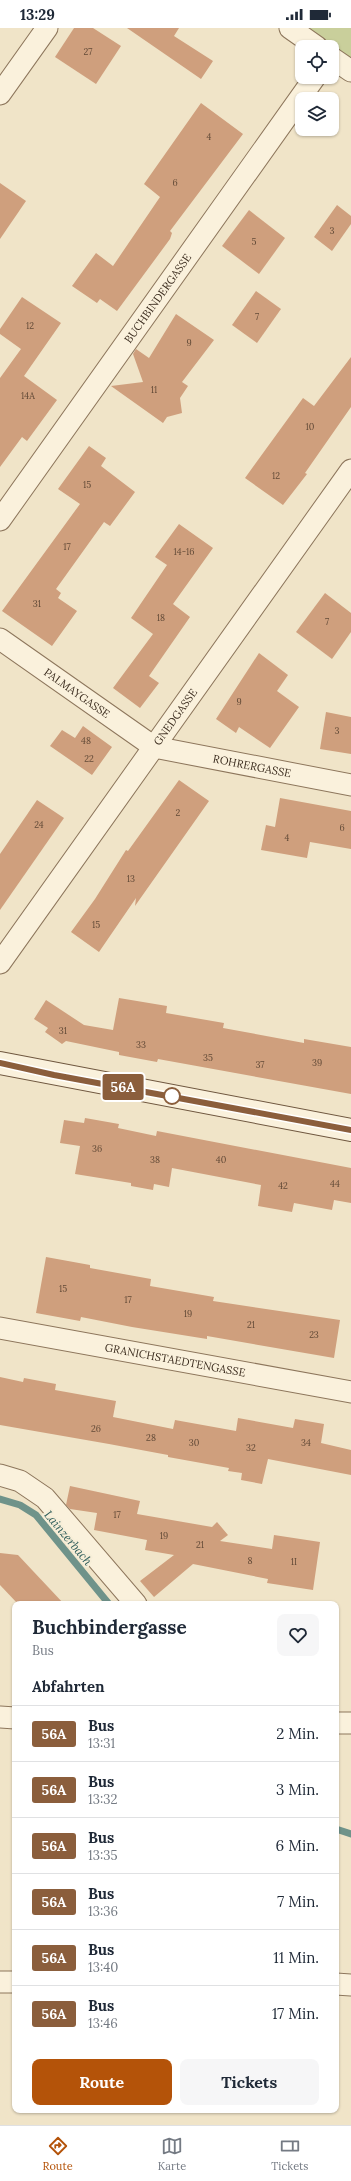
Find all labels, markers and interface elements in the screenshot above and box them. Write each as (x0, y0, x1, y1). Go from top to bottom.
text: 13:29 (20, 5, 55, 24)
map controls (295, 40, 339, 136)
button: locate (295, 40, 339, 84)
house number: 27 (84, 46, 92, 57)
button: layers (295, 92, 339, 136)
house number: 4 (207, 131, 212, 142)
house number: 6 (172, 177, 178, 188)
house number: 3 (329, 225, 335, 236)
house number: 5 (252, 236, 257, 247)
street label: BUCHBINDERGASSE (121, 251, 194, 346)
house number: 7 (255, 311, 259, 322)
house number: 12 (26, 320, 34, 331)
house number: 9 (186, 337, 192, 348)
house number: 11 (151, 384, 157, 395)
house number: 14A (21, 390, 35, 401)
house number: 10 (306, 421, 315, 432)
house number: 12 (272, 470, 280, 481)
house number: 15 (83, 479, 91, 490)
house number: 17 (63, 541, 71, 552)
house number: 14-16 (174, 546, 194, 557)
house number: 31 (33, 598, 41, 609)
house number: 18 (157, 612, 165, 623)
house number: 7 (325, 616, 329, 627)
street label: PALMAYGASSE (41, 665, 113, 721)
street label: GNEDGASSE (150, 686, 200, 748)
house number: 9 (236, 696, 242, 707)
house number: 3 (334, 725, 340, 736)
house number: 48 (81, 735, 91, 746)
street label: ROHRERGASSE (212, 752, 293, 780)
house number: 22 (84, 753, 94, 764)
house number: 2 (176, 807, 181, 818)
house number: 24 (34, 819, 44, 830)
house number: 6 (339, 822, 345, 833)
house number: 4 (285, 832, 290, 843)
house number: 13 (127, 873, 135, 884)
house number: 15 (92, 919, 100, 930)
house number: 31 (59, 1025, 67, 1036)
house number: 33 (136, 1039, 146, 1050)
house number: 35 (203, 1052, 213, 1063)
house number: 39 (312, 1057, 322, 1068)
house number: 37 (256, 1059, 264, 1070)
line badge: 56A (100, 1074, 146, 1100)
text: 56A (111, 1078, 135, 1096)
unlabelled marker (163, 1087, 181, 1105)
house number: 36 (92, 1143, 102, 1154)
house number: 38 (150, 1154, 160, 1165)
house number: 40 (216, 1154, 227, 1165)
house number: 44 (330, 1178, 340, 1189)
house number: 42 (278, 1180, 288, 1191)
house number: 15 (59, 1283, 67, 1294)
house number: 17 (124, 1294, 132, 1305)
house number: 19 (184, 1308, 192, 1319)
house number: 21 (247, 1319, 255, 1330)
house number: 23 (309, 1329, 319, 1340)
street label: GRANICHSTAEDTENGASSE (104, 1340, 247, 1380)
house number: 26 (91, 1423, 101, 1434)
house number: 28 (146, 1432, 156, 1443)
house number: 30 (189, 1437, 200, 1448)
house number: 34 (301, 1437, 311, 1448)
house number: 32 (246, 1442, 256, 1453)
water label: Lainzerbach (41, 1507, 96, 1568)
house number: 17 (113, 1509, 121, 1520)
house number: 19 (160, 1530, 168, 1541)
house number: 21 (196, 1539, 204, 1550)
house number: 8 (247, 1555, 253, 1566)
house number: 1I (291, 1556, 297, 1567)
button: heart (277, 1614, 319, 1656)
text: Buchbindergasse (32, 1615, 187, 1639)
text: Bus (32, 1642, 54, 1659)
text: Abfahrten (32, 1677, 105, 1696)
text: Bus (88, 1716, 114, 1735)
text: 2 Min. (276, 1724, 319, 1743)
text: 56A (42, 1725, 66, 1743)
text: 13:31 (88, 1735, 115, 1752)
text: Bus (88, 1772, 114, 1791)
text: 3 Min. (276, 1780, 319, 1799)
text: 56A (42, 1781, 66, 1799)
text: 13:32 (88, 1791, 117, 1808)
text: Bus (88, 1828, 114, 1847)
text: 6 Min. (276, 1836, 319, 1855)
text: 56A (42, 1837, 66, 1855)
text: 13:35 (88, 1847, 118, 1864)
text: Bus (88, 1884, 114, 1903)
text: 7 Min. (277, 1892, 319, 1911)
text: 56A (42, 1893, 66, 1911)
text: 13:36 (88, 1903, 118, 1920)
text: Bus (88, 1940, 114, 1959)
text: 11 Min. (273, 1948, 319, 1967)
text: 56A (42, 1949, 66, 1967)
text: 13:40 (88, 1959, 118, 1976)
text: Bus (88, 1996, 114, 2015)
text: 17 Min. (272, 2004, 319, 2023)
text: 56A (42, 2005, 66, 2023)
text: 13:46 (88, 2015, 118, 2032)
button: Route (32, 2059, 172, 2105)
button: Tickets (180, 2059, 319, 2105)
tab: Route (43, 2135, 73, 2173)
tab: Karte (158, 2135, 186, 2173)
tab: Tickets (271, 2135, 308, 2173)

